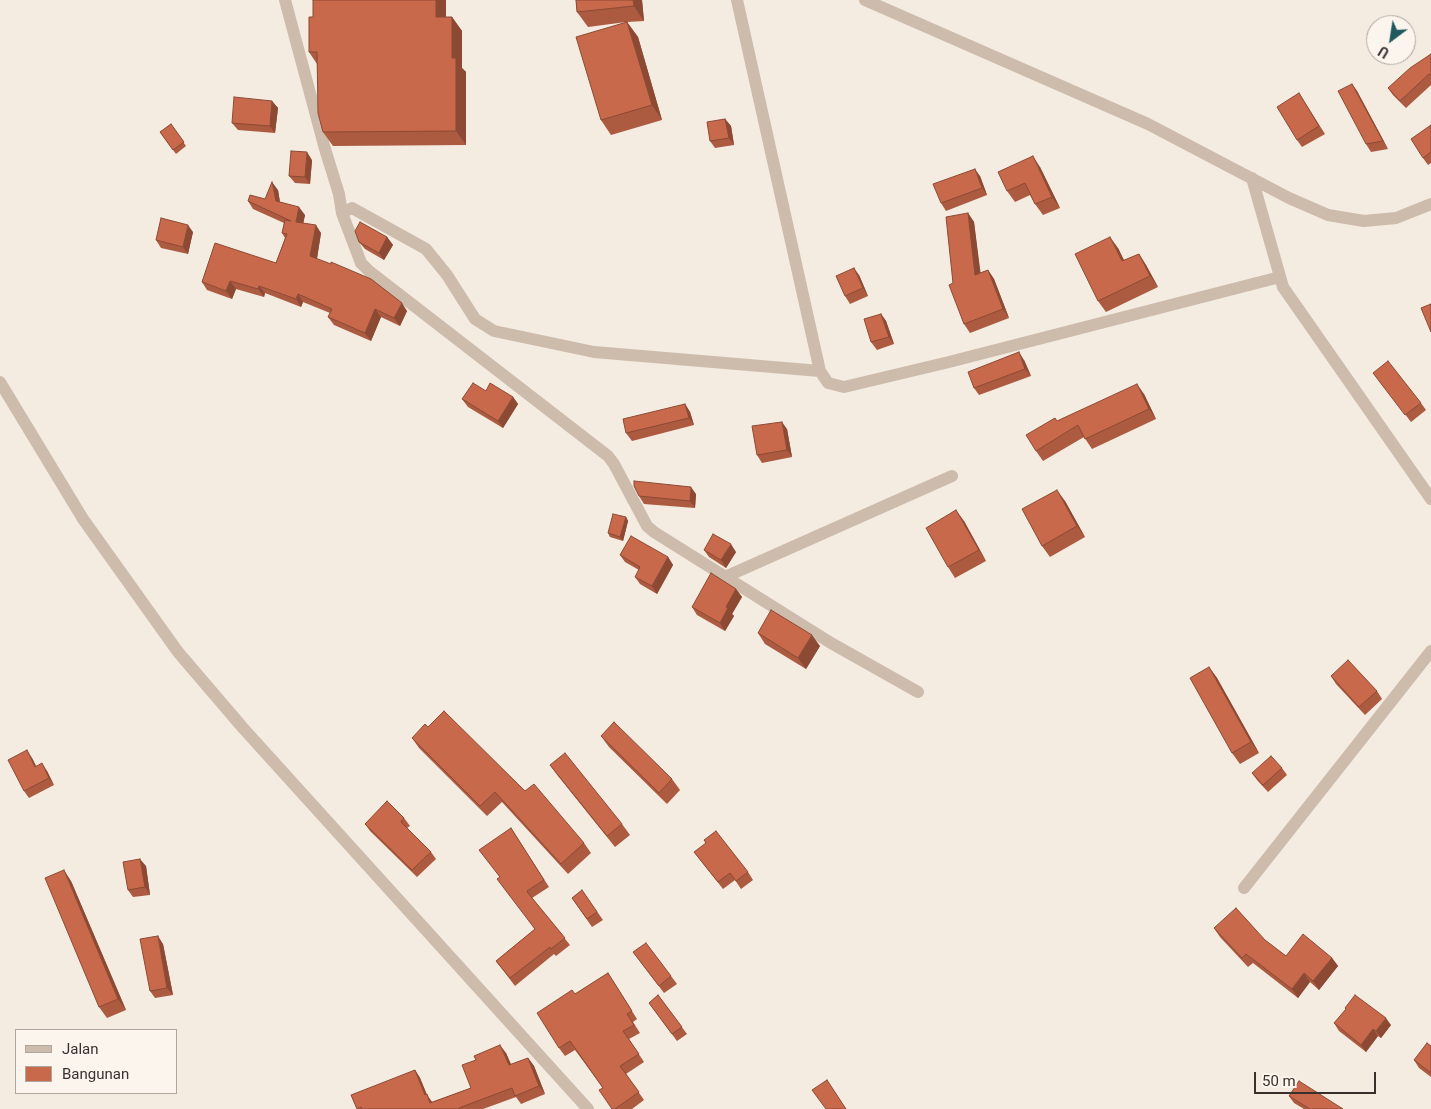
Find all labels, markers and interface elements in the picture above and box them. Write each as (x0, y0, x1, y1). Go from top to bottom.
north arrow (1366, 15, 1416, 65)
text: U (1376, 43, 1392, 61)
legend (15, 1029, 178, 1094)
text: Jalan (62, 1040, 99, 1058)
scale bar (1256, 1062, 1378, 1094)
text: Bangunan (62, 1065, 129, 1083)
text: 50 m (1262, 1072, 1296, 1090)

